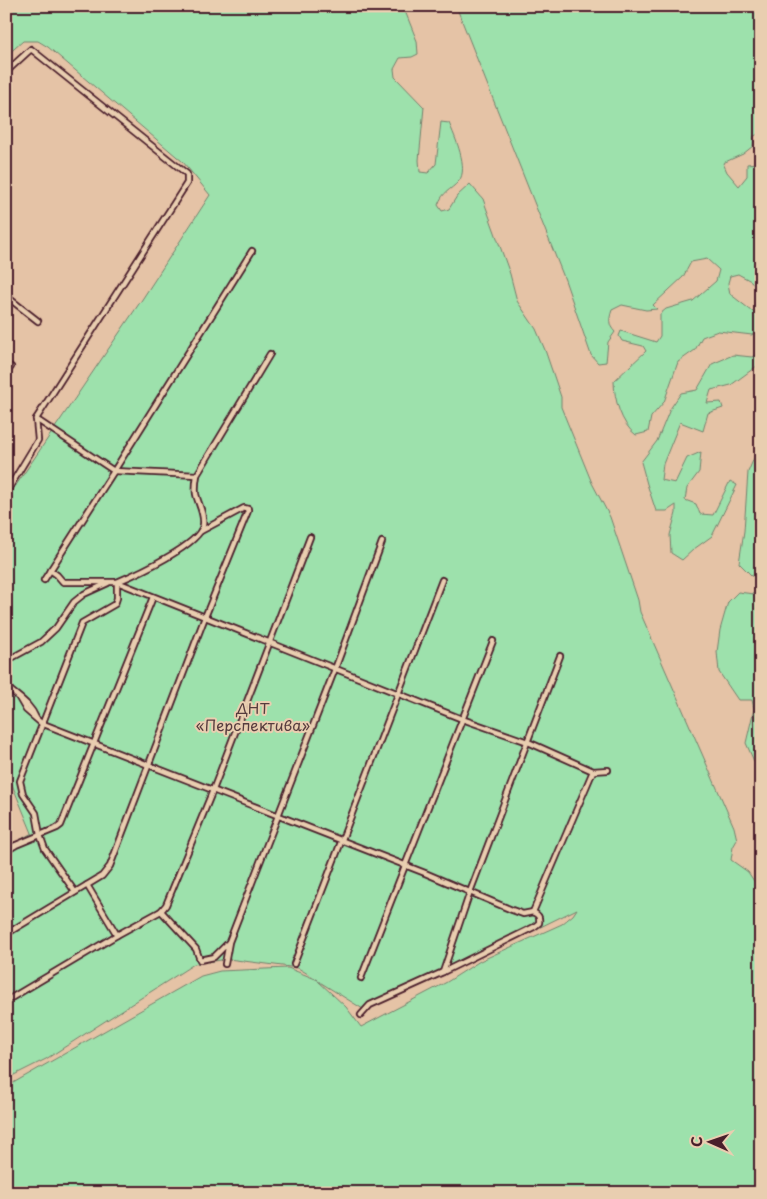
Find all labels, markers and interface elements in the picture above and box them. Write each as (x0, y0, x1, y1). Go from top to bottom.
park label: ДНТ «Перспектива» (196, 696, 311, 736)
north arrow (684, 1116, 734, 1166)
text: С (686, 1136, 707, 1147)

